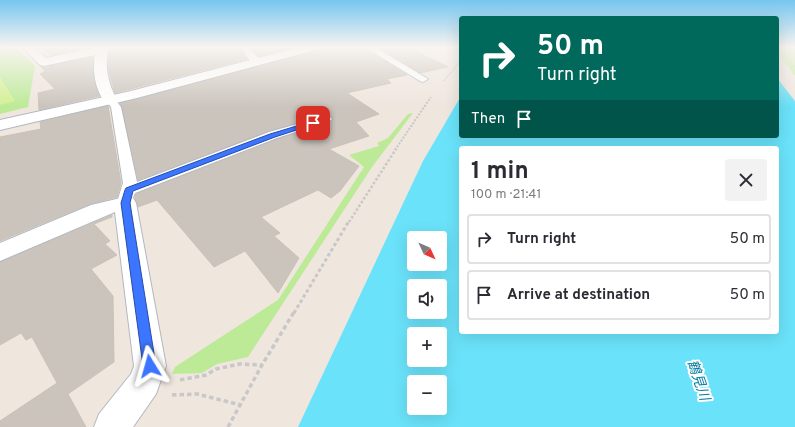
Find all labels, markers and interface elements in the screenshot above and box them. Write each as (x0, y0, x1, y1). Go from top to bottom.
text: 50 m (537, 29, 604, 65)
icon: right (471, 32, 523, 84)
text: Turn right (537, 64, 617, 87)
pin (296, 106, 330, 140)
icon: arrive (513, 108, 535, 130)
text: Then (471, 110, 505, 129)
icon: arrive (302, 112, 324, 134)
text: 1 min (471, 157, 529, 187)
button: close (725, 159, 767, 201)
text: 100 m · 21:41 (471, 187, 541, 203)
icon: right (473, 228, 495, 250)
text: Turn right (507, 230, 576, 249)
text: 50 m (730, 230, 765, 249)
north arrow (407, 231, 447, 271)
map controls (407, 231, 447, 415)
button: sound (407, 279, 447, 319)
icon: arrive (473, 284, 495, 306)
text: Arrive at destination (507, 286, 650, 305)
text: 50 m (730, 286, 765, 305)
button: + (407, 327, 447, 367)
position arrow (129, 345, 171, 387)
water label: 鶴見川 (683, 358, 713, 405)
button: − (407, 375, 447, 415)

